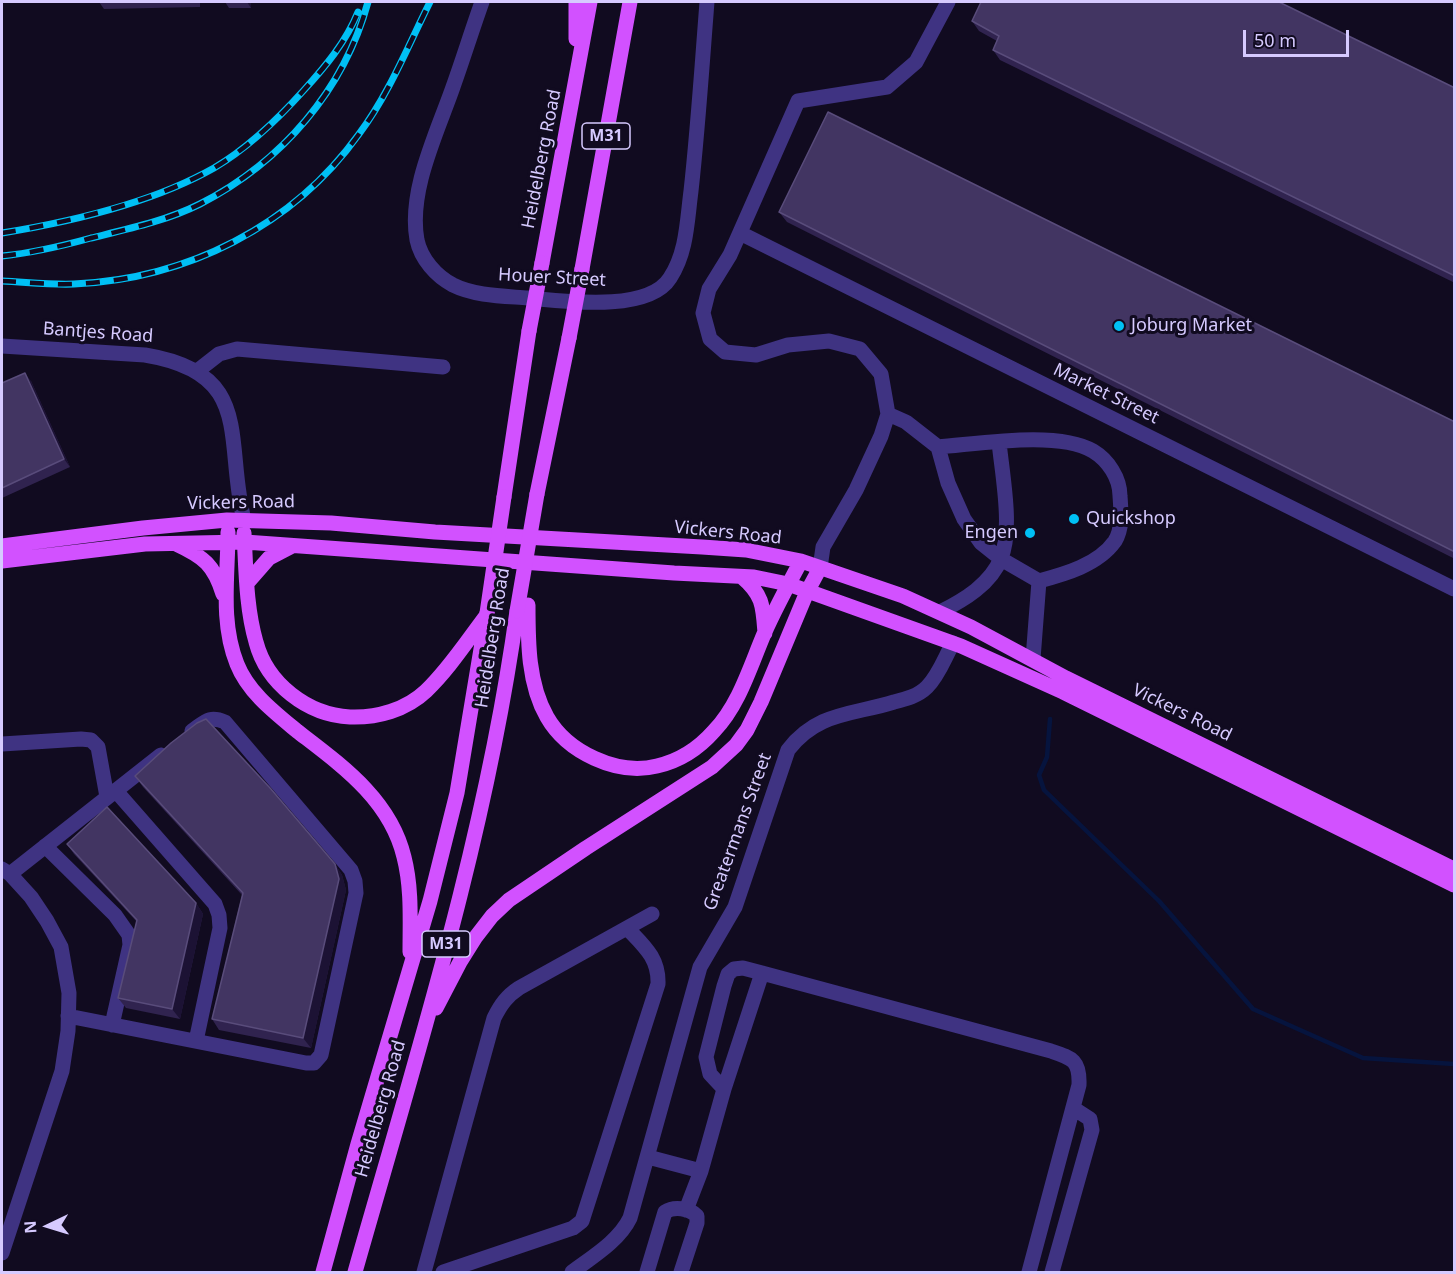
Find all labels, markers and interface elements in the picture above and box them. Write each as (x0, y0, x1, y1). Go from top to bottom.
scale bar (1246, 18, 1352, 56)
text: 50 m (1254, 28, 1296, 52)
street label: Heidelberg Road (518, 87, 566, 231)
road number: M31 (582, 123, 630, 149)
street label: Houer Street (498, 264, 606, 292)
place label: Joburg Market (1131, 315, 1252, 337)
street label: Bantjes Road (42, 318, 154, 348)
marker: Joburg Market (1112, 319, 1126, 333)
street label: Market Street (1050, 359, 1162, 429)
street label: Vickers Road (187, 491, 295, 515)
place label: Quickshop (1086, 508, 1176, 530)
marker: Quickshop (1067, 512, 1081, 526)
street label: Vickers Road (673, 517, 783, 549)
place label: Engen (965, 522, 1018, 544)
marker: Engen (1023, 526, 1037, 540)
street label: Heidelberg Road (471, 566, 515, 710)
street label: Vickers Road (1129, 680, 1235, 746)
street label: Greatermans Street (699, 750, 777, 914)
road number: M31 (422, 931, 470, 957)
street label: Heidelberg Road (351, 1038, 411, 1180)
north arrow (18, 1196, 78, 1256)
text: N (19, 1220, 41, 1235)

